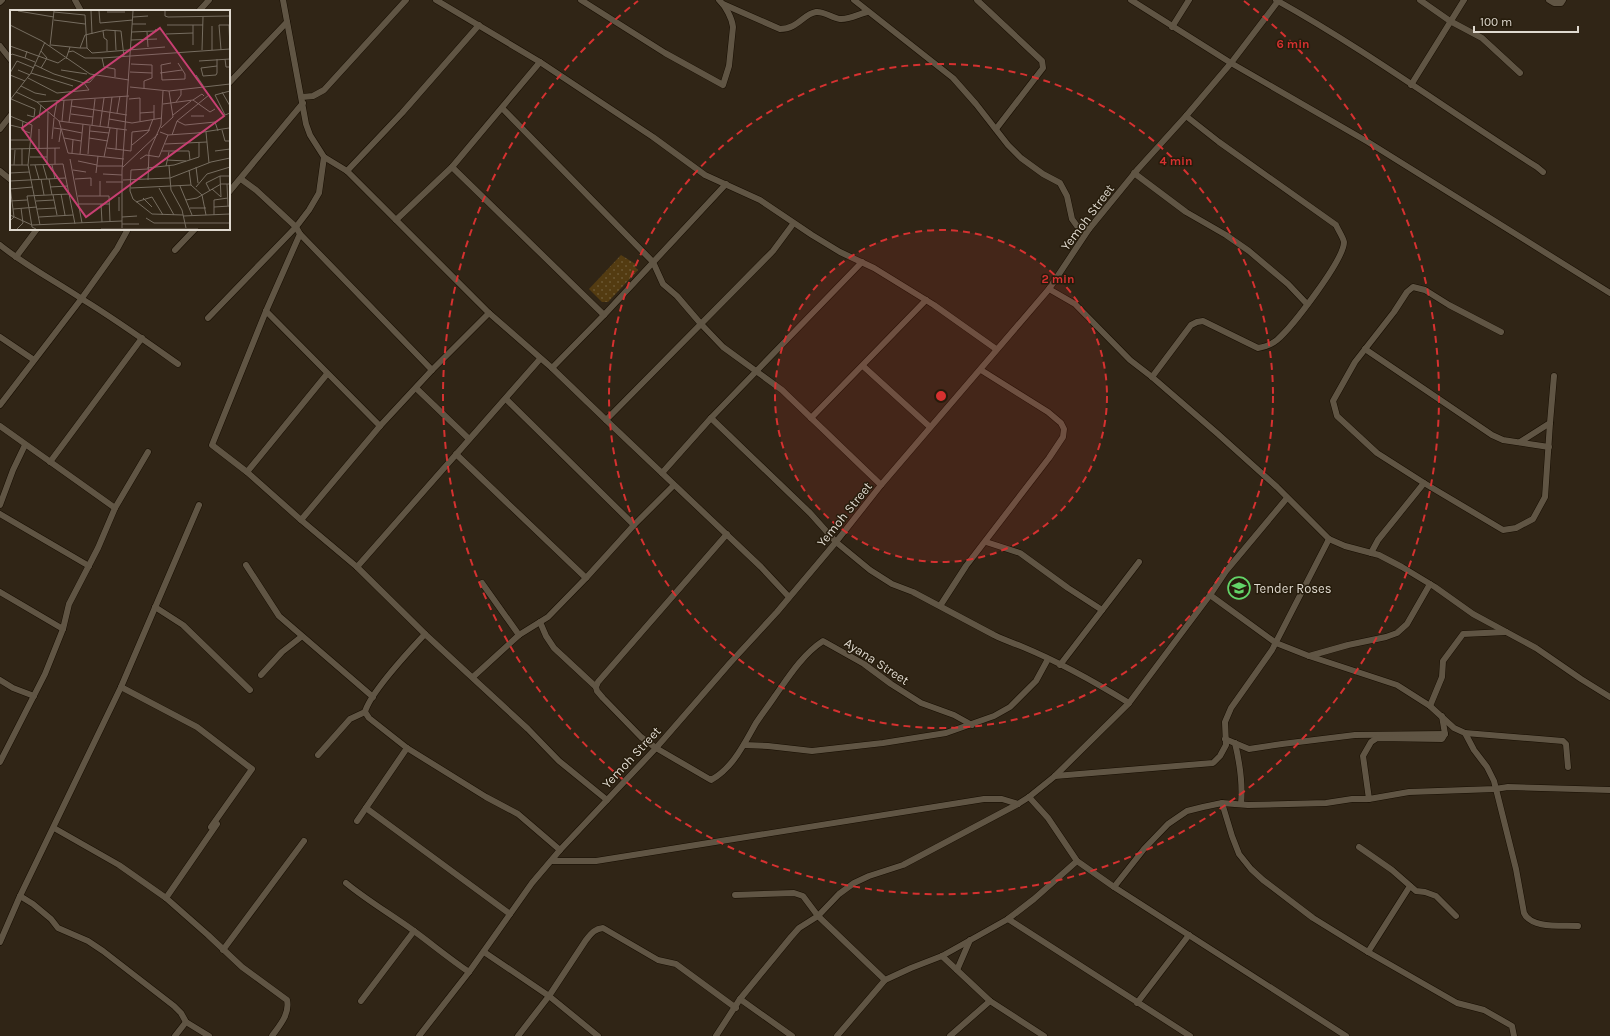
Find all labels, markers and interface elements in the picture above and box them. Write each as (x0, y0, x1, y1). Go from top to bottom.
scale bar (1474, 8, 1578, 34)
inset map (10, 10, 230, 230)
text: 100 m (1480, 15, 1512, 29)
text: 6 min (1276, 37, 1310, 51)
text: 4 min (1160, 154, 1192, 168)
street label: Yemoh Street (1058, 181, 1117, 253)
text: 2 min (1041, 272, 1075, 286)
centre of rings (934, 389, 948, 403)
street label: Yemoh Street (814, 479, 875, 550)
school or university icon: Tender Roses (1226, 575, 1252, 601)
place label: Tender Roses (1254, 581, 1332, 596)
street label: Ayana Street (842, 635, 912, 688)
street label: Yemoh Street (599, 723, 664, 791)

